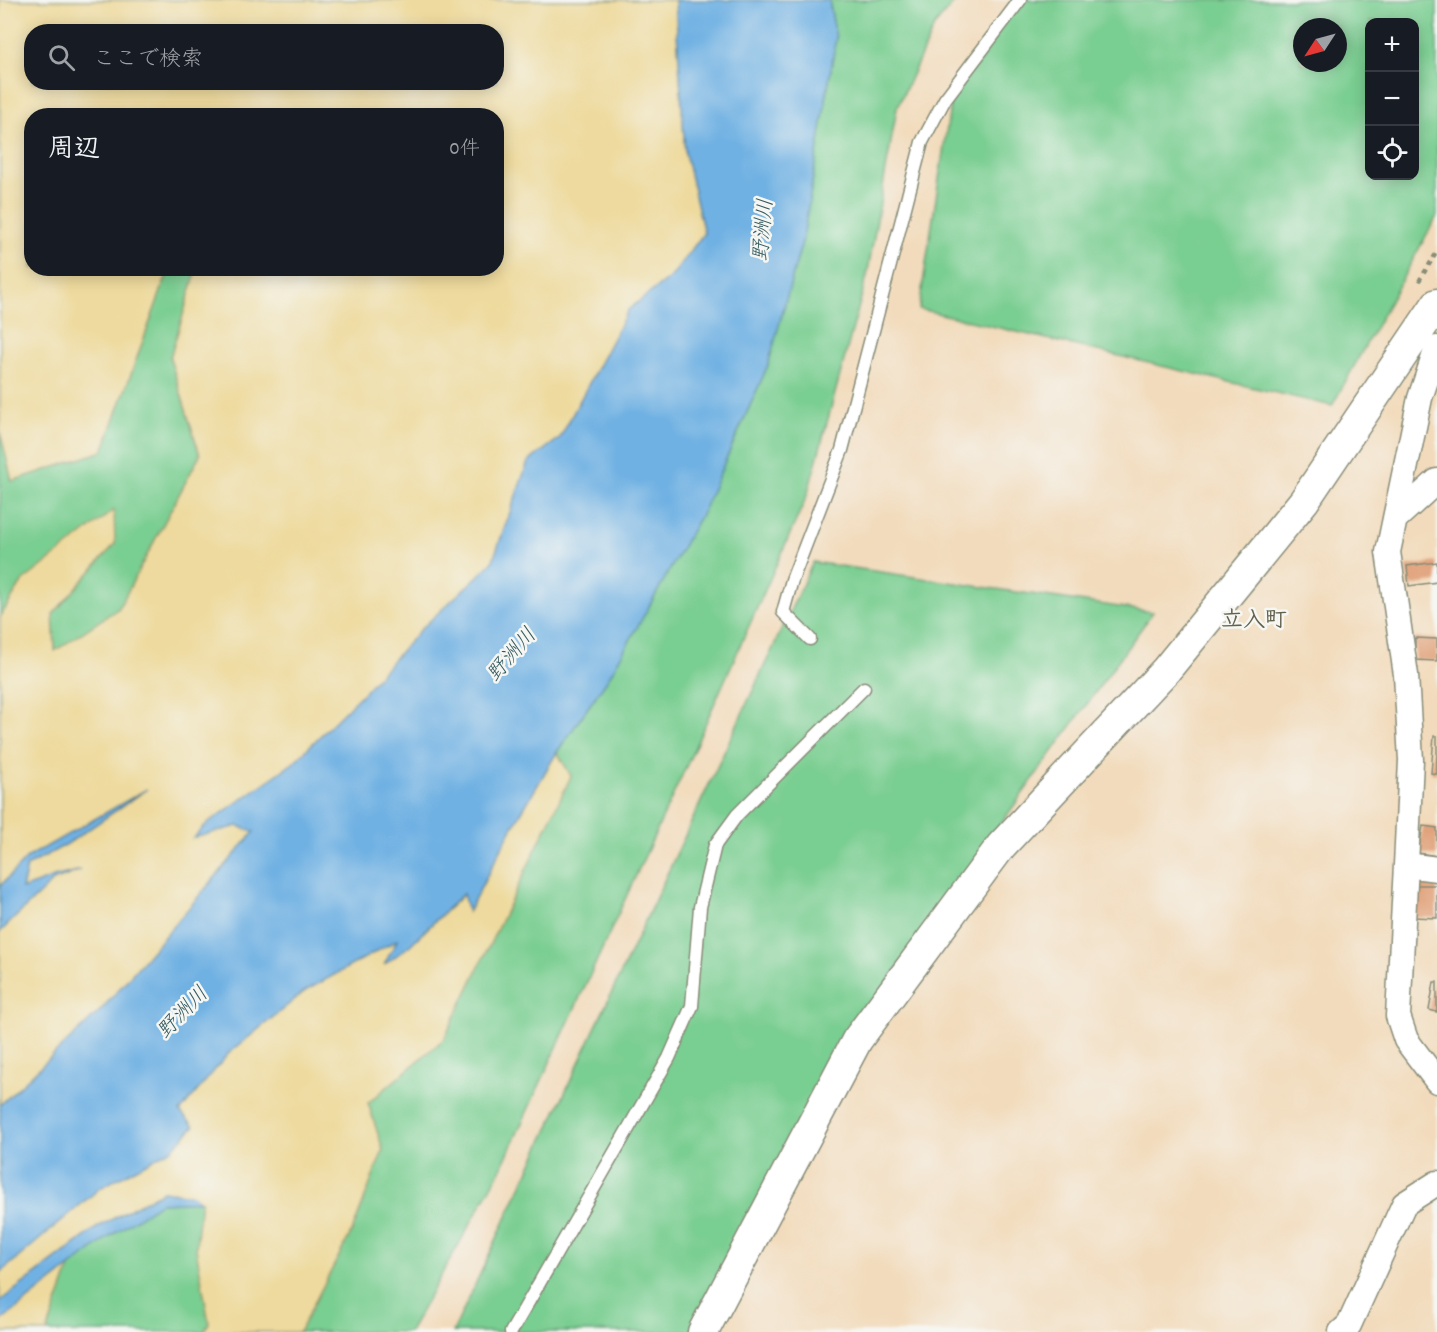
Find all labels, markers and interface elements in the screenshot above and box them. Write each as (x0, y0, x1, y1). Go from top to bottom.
north arrow (1293, 18, 1347, 72)
map controls (1365, 18, 1419, 180)
button: + (1365, 18, 1419, 72)
search box (24, 24, 504, 90)
icon: search (45, 41, 78, 74)
text: ここで検索 (93, 45, 203, 76)
button: − (1365, 72, 1419, 126)
button: locate (1365, 126, 1419, 180)
text: 周辺 (48, 132, 100, 169)
text: 0件 (449, 136, 480, 164)
water label: 野洲川 (747, 197, 783, 263)
district label: 立入町 (1221, 606, 1287, 637)
water label: 野洲川 (481, 622, 545, 690)
water label: 野洲川 (151, 981, 217, 1047)

